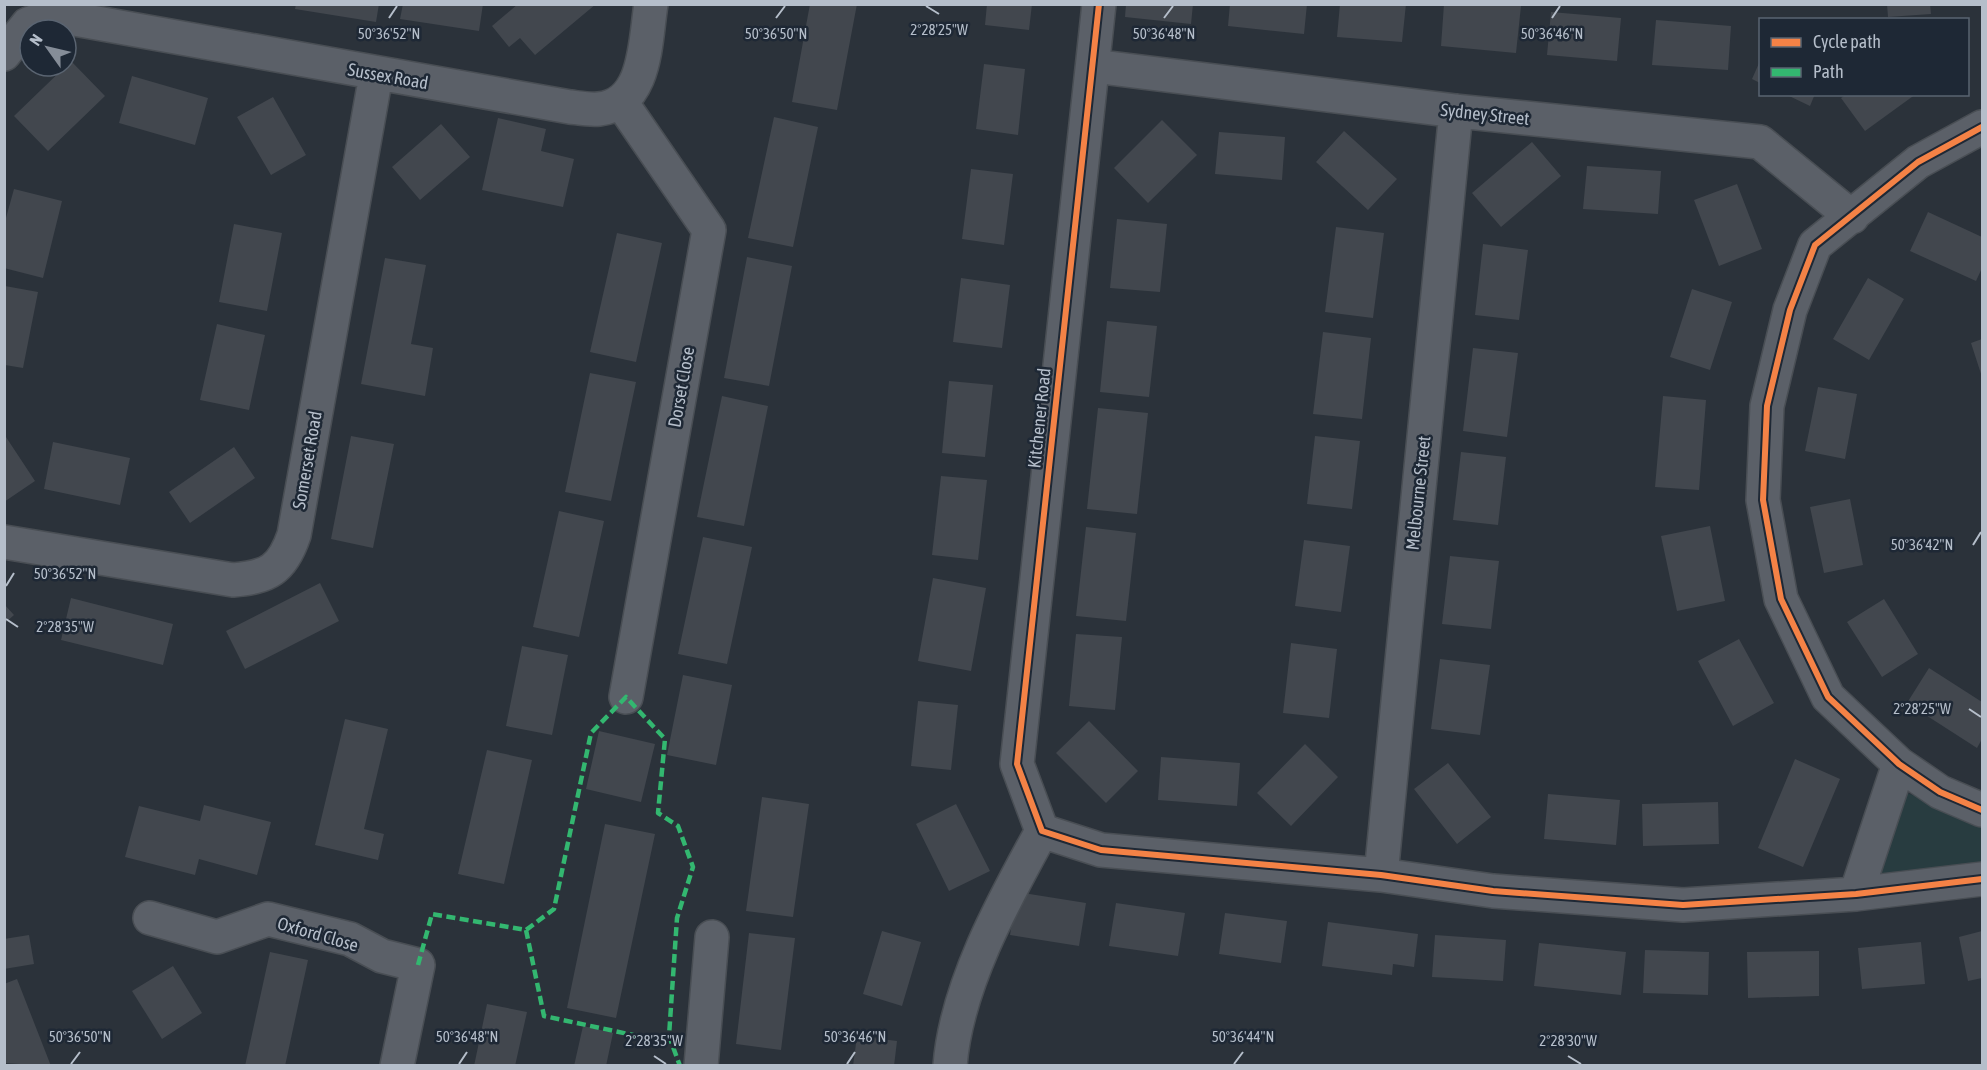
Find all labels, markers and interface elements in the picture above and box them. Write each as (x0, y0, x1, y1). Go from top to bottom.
north arrow (18, 18, 78, 78)
legend (1759, 18, 1969, 96)
text: 2°28'25"W (910, 21, 968, 38)
text: 50°36'52"N (358, 25, 420, 42)
text: 50°36'50"N (745, 25, 807, 42)
text: 50°36'48"N (1133, 25, 1195, 42)
text: 50°36'46"N (1521, 25, 1583, 42)
text: N (25, 31, 46, 49)
text: Cycle path (1813, 31, 1881, 52)
street label: Sussex Road (346, 59, 430, 93)
text: Path (1813, 61, 1844, 82)
street label: Sydney Street (1440, 99, 1530, 129)
street label: Dorset Close (664, 345, 698, 429)
street label: Kitchener Road (1023, 367, 1055, 469)
street label: Somerset Road (288, 409, 326, 511)
street label: Melbourne Street (1402, 435, 1434, 551)
text: 50°36'42"N (1891, 536, 1953, 553)
text: 50°36'52"N (34, 565, 96, 582)
text: 2°28'35"W (36, 618, 94, 635)
text: 2°28'25"W (1893, 700, 1951, 717)
street label: Oxford Close (275, 912, 361, 956)
text: 50°36'50"N (49, 1028, 111, 1045)
text: 50°36'48"N (436, 1028, 498, 1045)
text: 50°36'46"N (824, 1028, 886, 1045)
text: 50°36'44"N (1212, 1028, 1274, 1045)
text: 2°28'35"W (625, 1032, 683, 1049)
text: 2°28'30"W (1539, 1032, 1597, 1049)

